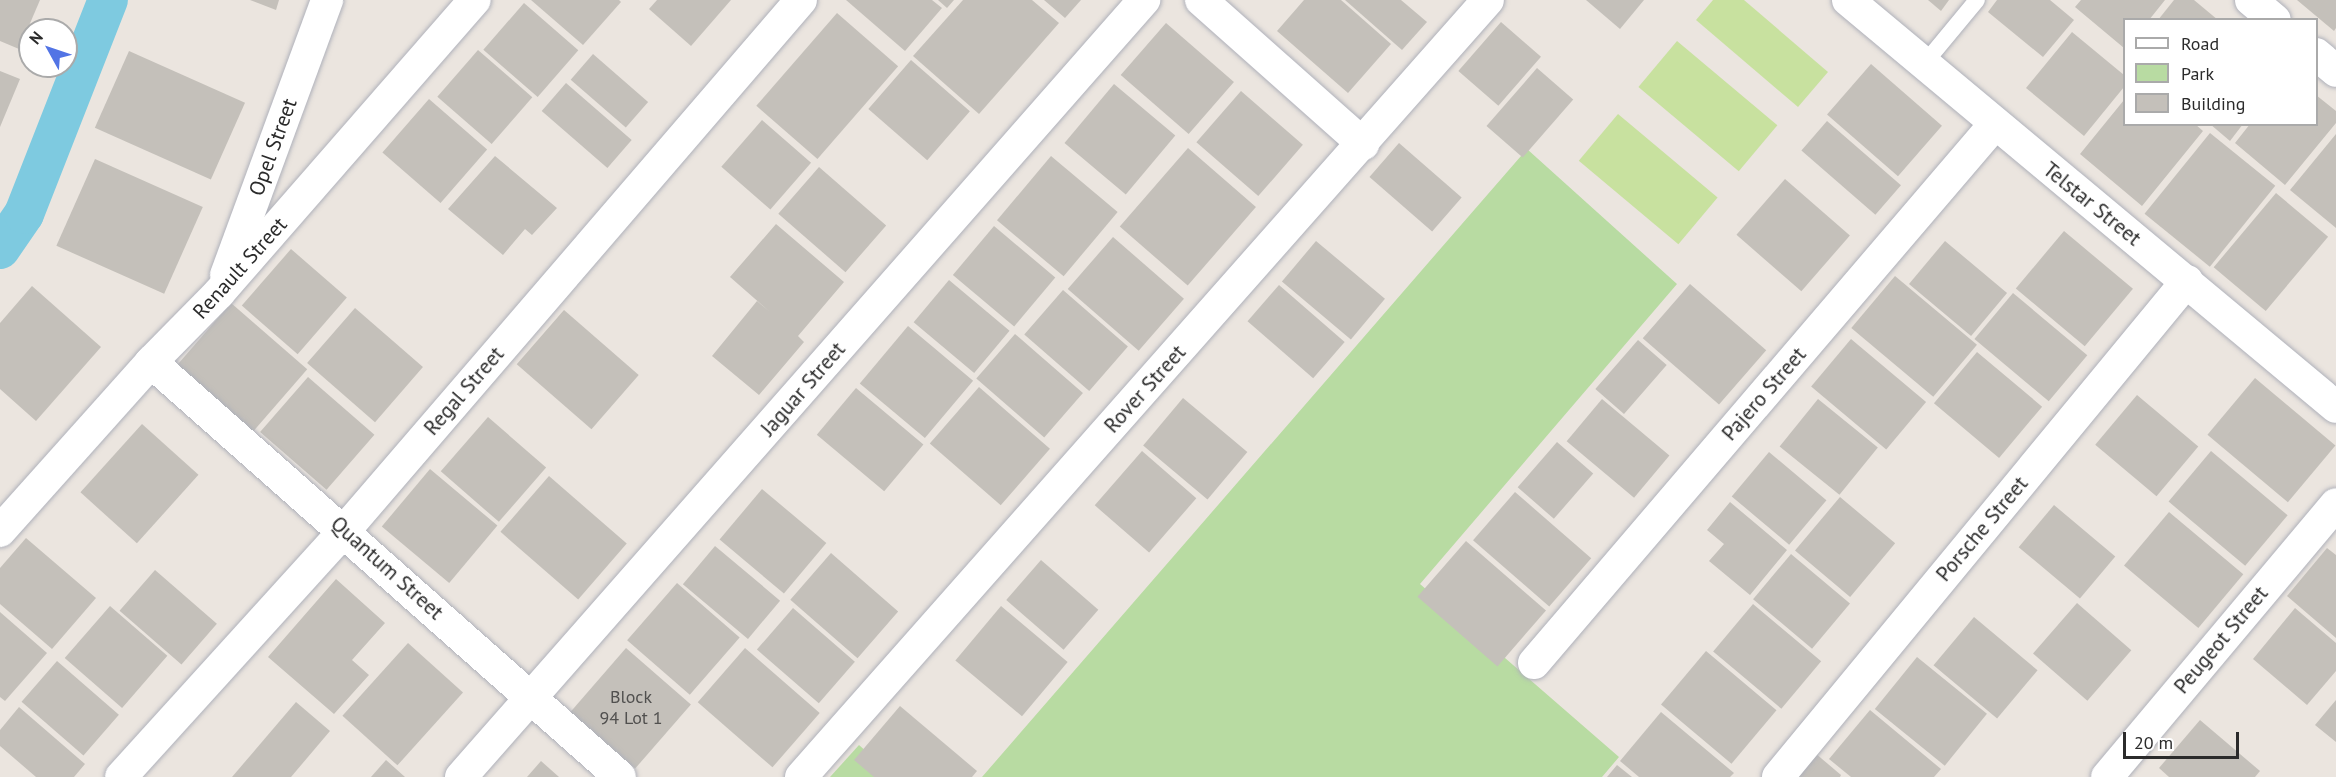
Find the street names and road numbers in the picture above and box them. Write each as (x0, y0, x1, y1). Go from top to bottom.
street label: Opel Street (244, 95, 302, 199)
street label: Telstar Street (2038, 157, 2146, 251)
street label: Renault Street (188, 212, 292, 324)
street label: Jaguar Street (755, 337, 851, 441)
street label: Rover Street (1099, 340, 1191, 438)
street label: Regal Street (419, 342, 509, 440)
street label: Pajero Street (1717, 342, 1811, 446)
street label: Porsche Street (1931, 471, 2033, 587)
street label: Quantum Street (326, 511, 448, 625)
street label: Peugeot Street (2169, 581, 2273, 699)

